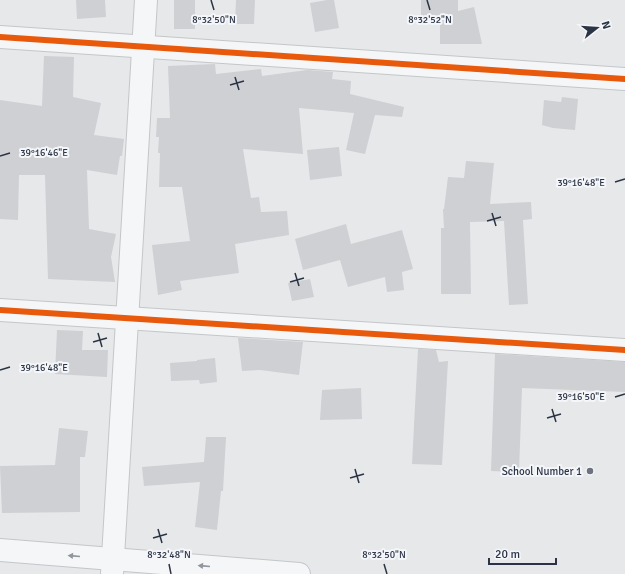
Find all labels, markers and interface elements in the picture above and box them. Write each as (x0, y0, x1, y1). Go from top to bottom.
north arrow (577, 8, 617, 48)
text: 8°32'50"N (192, 14, 236, 26)
text: 8°32'52"N (408, 14, 452, 26)
text: N (599, 20, 613, 31)
text: 39°16'46"E (20, 147, 68, 159)
text: 39°16'48"E (557, 177, 605, 189)
text: 39°16'48"E (20, 362, 68, 374)
text: 39°16'50"E (557, 391, 605, 403)
place label: School Number 1 (502, 465, 582, 478)
marker: School Number 1 (585, 466, 595, 476)
scale bar (489, 540, 556, 566)
text: 20 m (495, 547, 520, 562)
text: 8°32'48"N (147, 549, 191, 561)
text: 8°32'50"N (362, 549, 406, 561)
one-way arrow (68, 552, 80, 559)
one-way arrow (198, 563, 210, 570)

